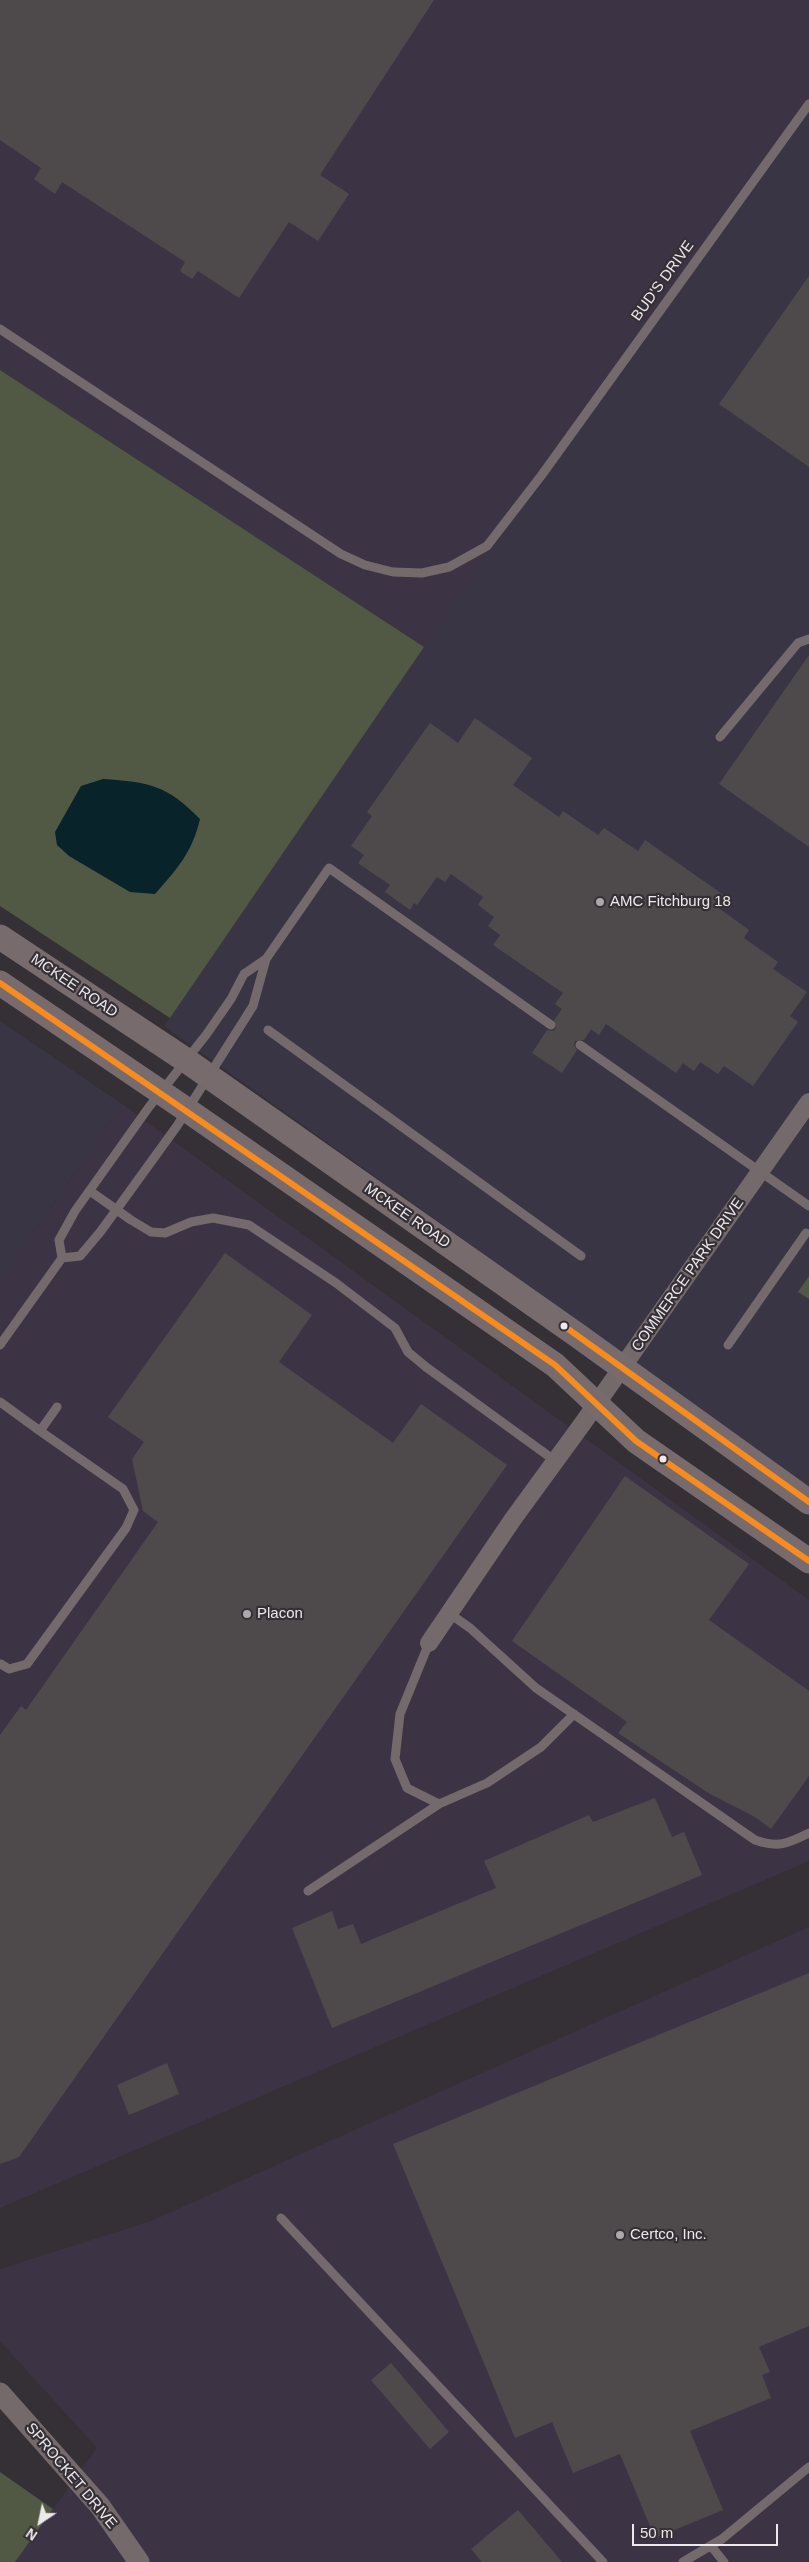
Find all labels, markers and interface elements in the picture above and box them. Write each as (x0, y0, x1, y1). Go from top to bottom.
street label: BUD'S DRIVE (628, 237, 698, 325)
place label: AMC Fitchburg 18 (610, 893, 731, 911)
marker: AMC Fitchburg 18 (594, 896, 606, 908)
street label: MCKEE ROAD (27, 950, 121, 1022)
street label: MCKEE ROAD (361, 1180, 453, 1252)
street label: COMMERCE PARK DRIVE (628, 1195, 748, 1355)
unlabelled marker (559, 1321, 569, 1331)
unlabelled marker (658, 1454, 668, 1464)
place label: Placon (257, 1605, 303, 1623)
marker: Placon (241, 1608, 253, 1620)
place label: Certco, Inc. (630, 2226, 707, 2244)
marker: Certco, Inc. (614, 2229, 626, 2241)
street label: SPROCKET DRIVE (22, 2419, 120, 2533)
north arrow (15, 2497, 65, 2547)
scale bar (634, 2514, 780, 2546)
text: 50 m (640, 2524, 673, 2541)
text: N (23, 2525, 40, 2544)

